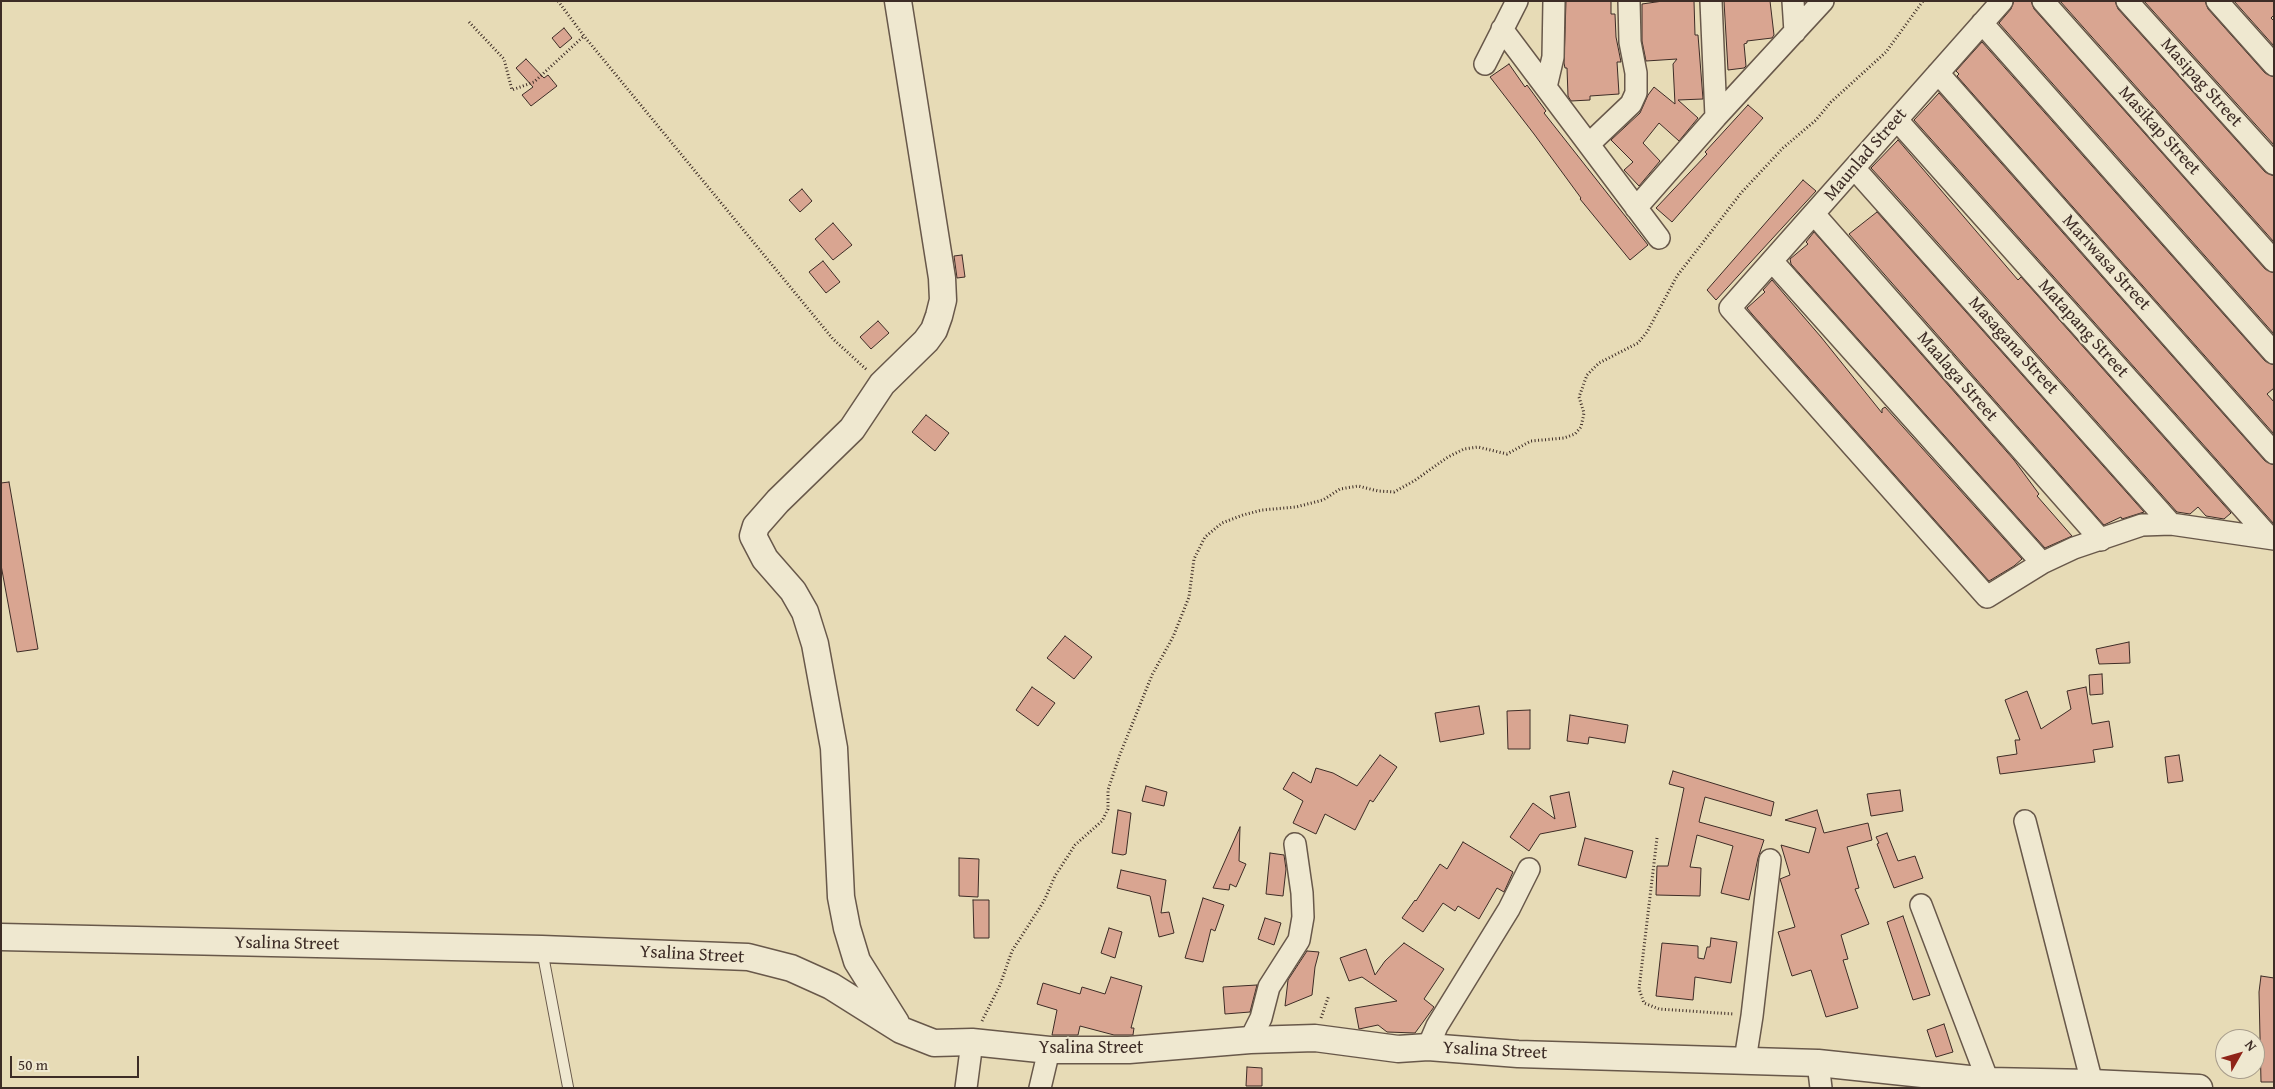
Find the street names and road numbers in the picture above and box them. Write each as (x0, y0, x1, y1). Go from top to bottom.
street label: Masipag Street (2155, 34, 2247, 132)
street label: Masikap Street (2113, 82, 2205, 180)
street label: Maunlad Street (1820, 104, 1912, 206)
street label: Mariwasa Street (2057, 210, 2155, 316)
street label: Matapang Street (2033, 275, 2133, 383)
street label: Masagana Street (1963, 293, 2063, 399)
street label: Maalaga Street (1912, 328, 2002, 426)
street label: Ysalina Street (234, 932, 340, 956)
street label: Ysalina Street (639, 941, 745, 969)
street label: Ysalina Street (1039, 1037, 1143, 1059)
street label: Ysalina Street (1442, 1037, 1548, 1065)

